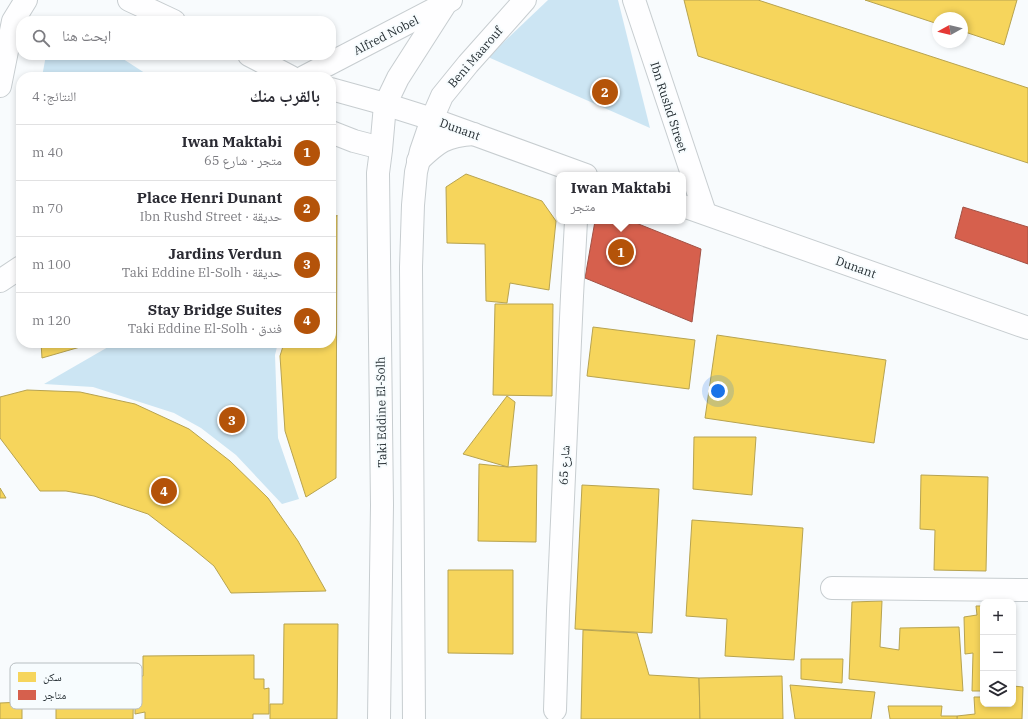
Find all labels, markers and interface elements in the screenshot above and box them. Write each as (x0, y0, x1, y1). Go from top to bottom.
street label: Alfred Nobel (351, 12, 421, 58)
north arrow (932, 12, 968, 48)
search box (16, 16, 336, 60)
street label: Beni Maarouf (444, 23, 506, 91)
text: ابحث هنا (62, 26, 111, 45)
icon: search (30, 27, 52, 49)
street label: Ibn Rushd Street (647, 60, 691, 154)
pin: 2 (592, 77, 618, 107)
text: بالقرب منك (250, 85, 320, 107)
text: النتائج: 4 (32, 88, 76, 105)
street label: Dunant (438, 115, 482, 143)
text: Iwan Maktabi (182, 132, 282, 151)
text: 40 m (32, 144, 63, 161)
text: 1 (303, 144, 311, 161)
text: متجر · شارع 65 (204, 152, 282, 169)
popup (556, 172, 686, 224)
text: Iwan Maktabi (571, 178, 671, 197)
text: Place Henri Dunant (137, 188, 282, 207)
text: متجر (571, 198, 595, 215)
text: 70 m (32, 200, 63, 217)
text: 2 (303, 200, 311, 217)
text: حديقة · Ibn Rushd Street (140, 208, 282, 225)
pin: 1 (608, 237, 634, 267)
text: Jardins Verdun (169, 244, 282, 263)
street label: Dunant (834, 253, 878, 281)
text: 100 m (32, 256, 71, 273)
text: 3 (303, 256, 311, 273)
text: حديقة · Taki Eddine El-Solh (122, 264, 282, 281)
text: Stay Bridge Suites (148, 300, 282, 319)
text: 120 m (32, 312, 71, 329)
text: 4 (303, 312, 311, 329)
text: فندق · Taki Eddine El-Solh (128, 320, 282, 337)
street label: Taki Eddine El-Solh (373, 356, 389, 468)
your location (708, 381, 728, 401)
pin: 3 (219, 405, 245, 435)
street label: شارع 65 (555, 445, 574, 485)
pin: 4 (151, 476, 177, 506)
map controls (980, 599, 1016, 707)
button: + (980, 599, 1016, 635)
button: − (980, 635, 1016, 671)
legend (10, 663, 142, 709)
text: سكن (43, 670, 62, 684)
button: layers (980, 671, 1016, 707)
text: متاجر (42, 688, 66, 702)

